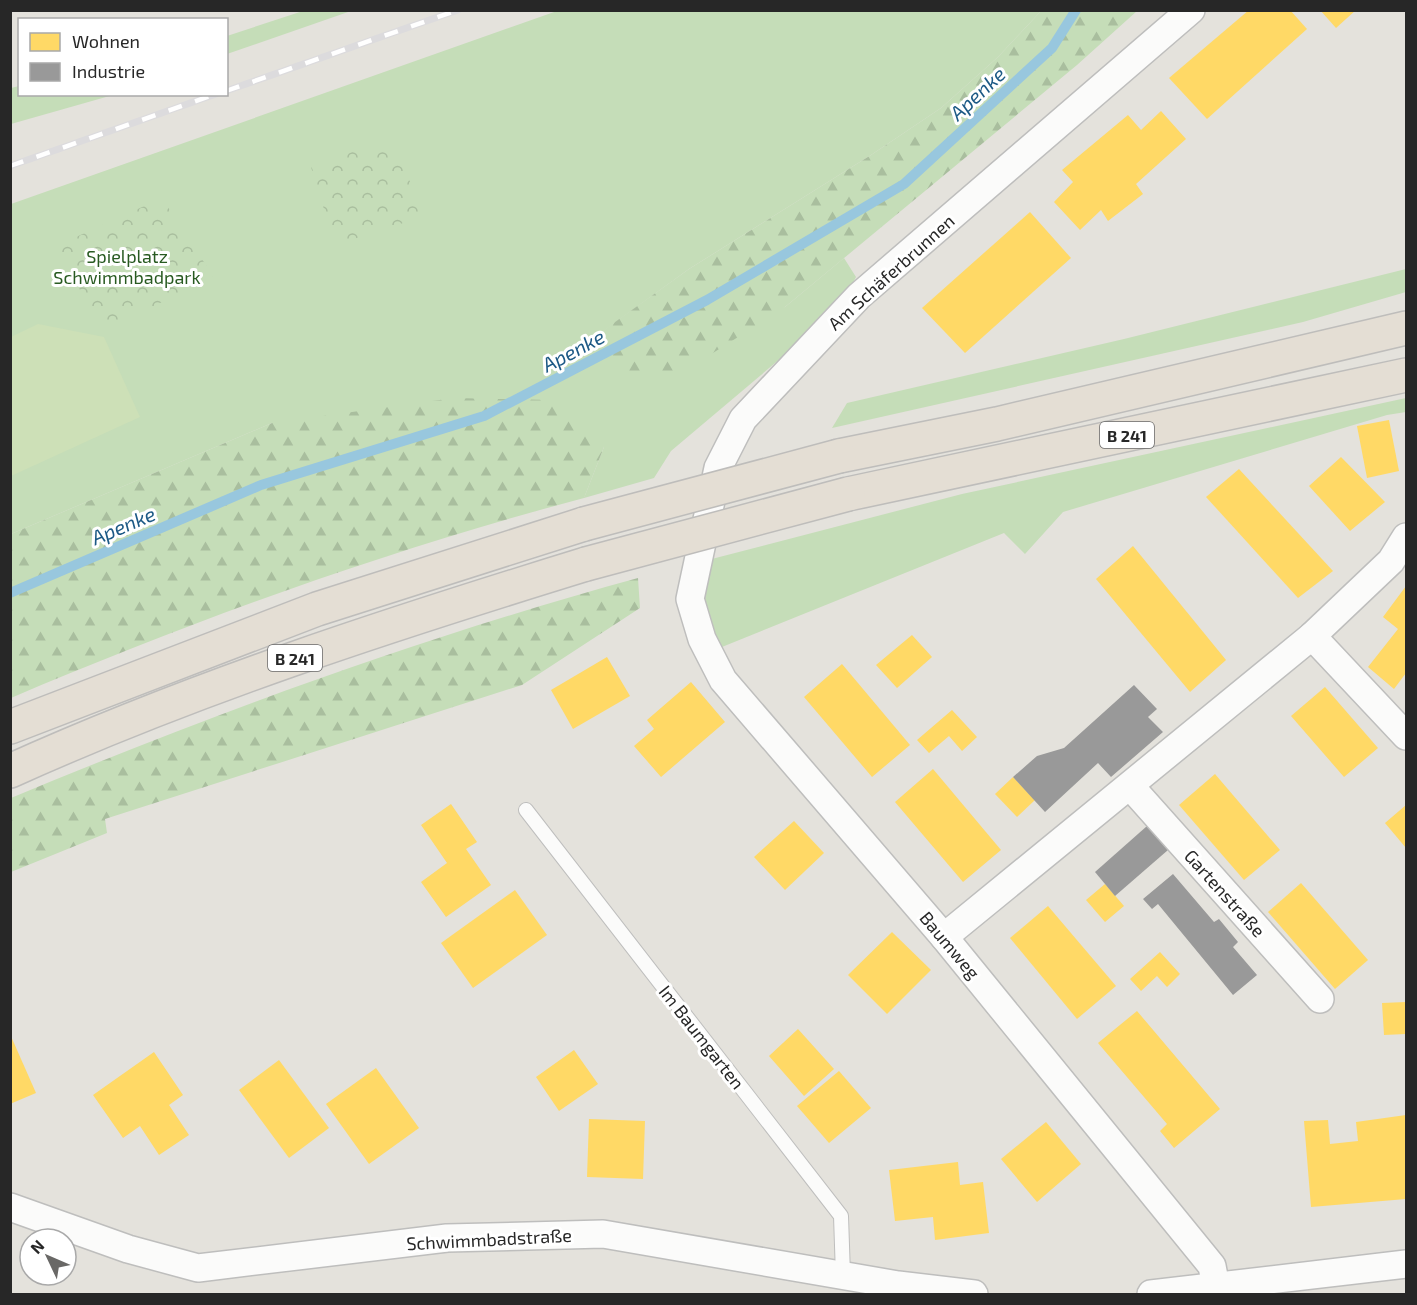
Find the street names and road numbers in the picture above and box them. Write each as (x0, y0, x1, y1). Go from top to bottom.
street label: Am Schäferbrunnen (823, 209, 959, 335)
road number: B 241 (1100, 422, 1154, 448)
road number: B 241 (268, 645, 322, 671)
street label: Gartenstraße (1180, 845, 1270, 941)
street label: Baumweg (915, 907, 985, 983)
street label: Im Baumgarten (655, 981, 749, 1093)
street label: Schwimmbadstraße (406, 1224, 572, 1254)

